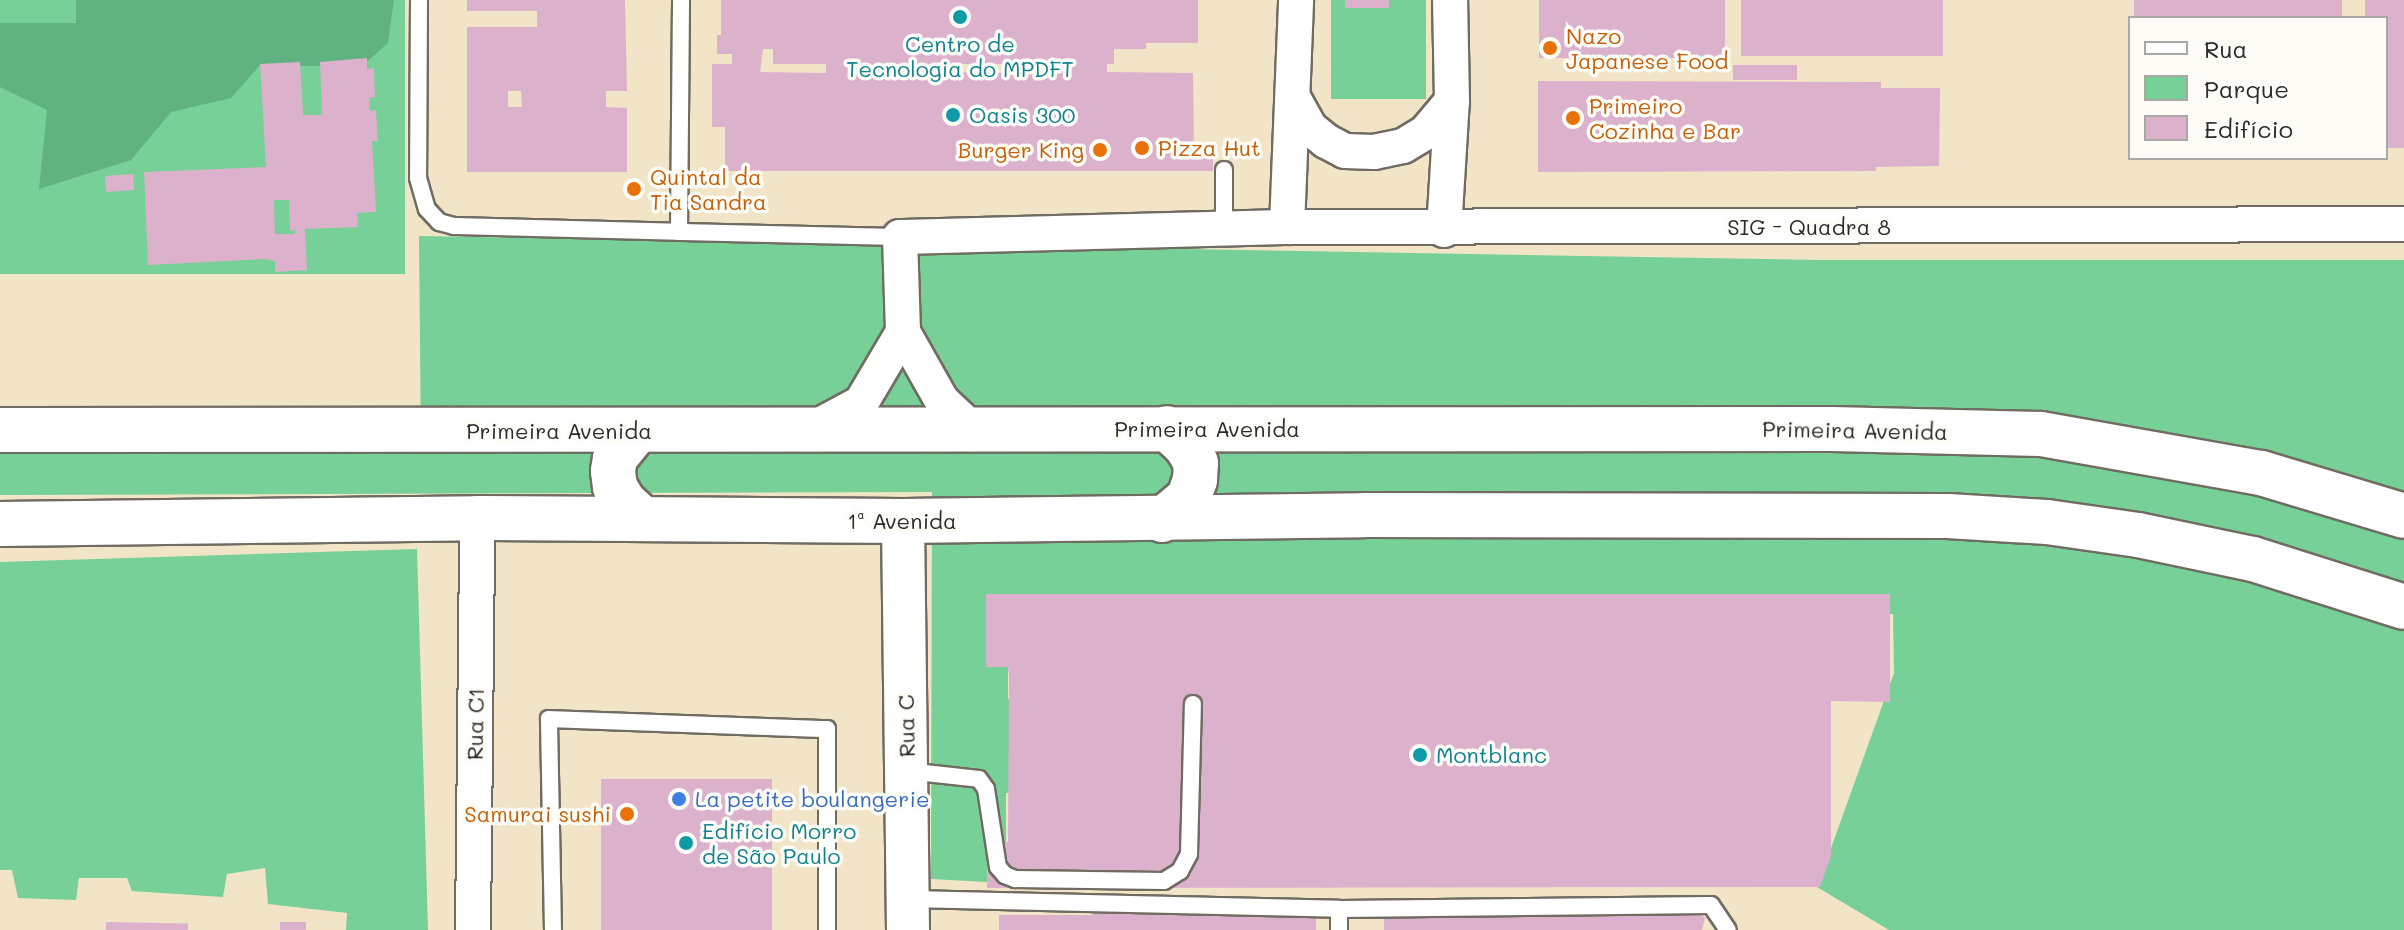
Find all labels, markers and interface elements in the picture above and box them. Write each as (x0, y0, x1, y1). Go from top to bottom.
marker: Centro de Tecnologia do MPDFT (951, 8, 969, 26)
legend (2128, 16, 2388, 160)
place label: Nazo Japanese Food (1566, 22, 1729, 74)
place label: Centro de Tecnologia do MPDFT (846, 30, 1074, 82)
text: Rua (2204, 33, 2247, 64)
marker: Nazo Japanese Food (1541, 39, 1559, 57)
text: Parque (2204, 73, 2289, 104)
place label: Primeiro Cozinha e Bar (1589, 92, 1741, 144)
place label: Oasis 300 (969, 102, 1075, 128)
marker: Oasis 300 (944, 106, 962, 124)
marker: Primeiro Cozinha e Bar (1564, 109, 1582, 127)
text: Edifício (2204, 113, 2293, 144)
place label: Pizza Hut (1158, 135, 1261, 161)
place label: Burger King (958, 137, 1084, 163)
marker: Pizza Hut (1133, 139, 1151, 157)
marker: Burger King (1091, 141, 1109, 159)
place label: Quintal da Tia Sandra (650, 163, 767, 214)
marker: Quintal da Tia Sandra (625, 180, 643, 198)
street label: SIG - Quadra 8 (1727, 214, 1891, 240)
street label: Primeira Avenida (1762, 415, 1948, 445)
street label: Primeira Avenida (1114, 416, 1300, 442)
street label: Primeira Avenida (466, 418, 652, 444)
street label: 1ª Avenida (847, 508, 957, 534)
street label: Rua C1 (461, 688, 489, 760)
street label: Rua C (892, 694, 920, 758)
place label: Montblanc (1436, 742, 1547, 768)
marker: Montblanc (1411, 746, 1429, 764)
place label: La petite boulangerie (695, 786, 930, 812)
marker: La petite boulangerie (670, 790, 688, 808)
place label: Samurai sushi (464, 801, 611, 827)
marker: Samurai sushi (618, 805, 636, 823)
place label: Edifício Morro de São Paulo (702, 817, 856, 868)
marker: Edifício Morro de São Paulo (677, 834, 695, 852)

